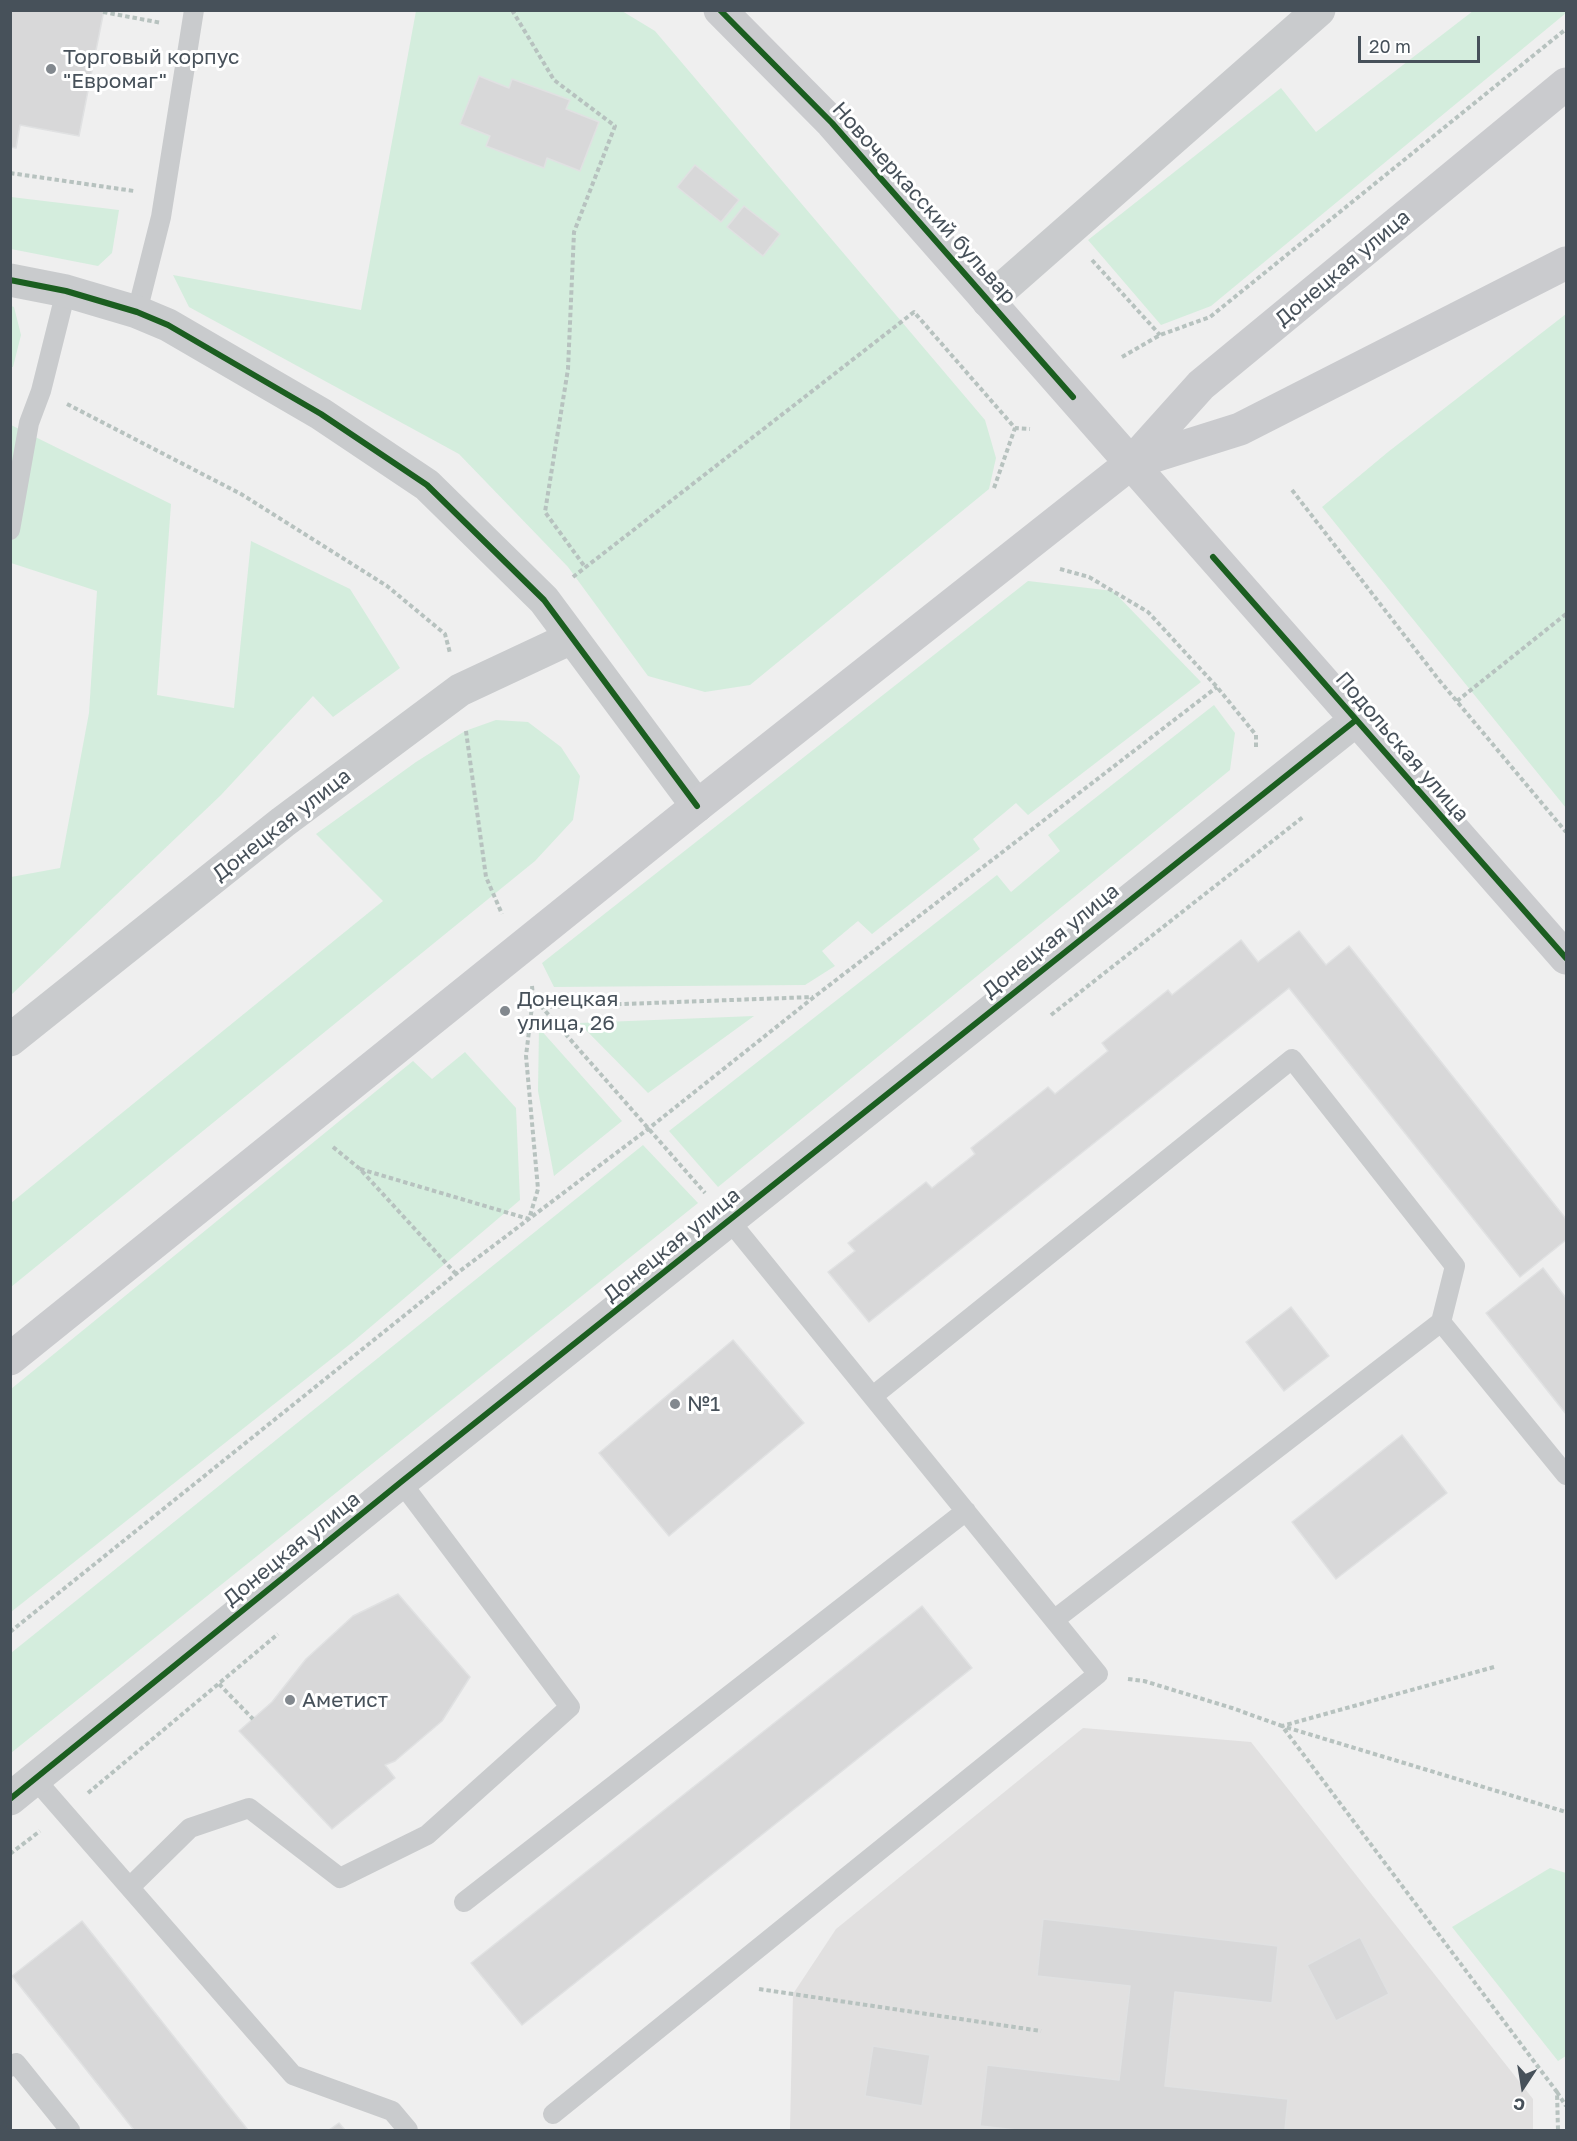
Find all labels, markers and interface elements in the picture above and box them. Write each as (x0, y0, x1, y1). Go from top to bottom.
scale bar (1361, 24, 1482, 62)
text: 20 m (1369, 35, 1411, 57)
place label: Торговый корпус "Евромаг" (63, 44, 240, 94)
marker: Торговый корпус "Евромаг" (44, 62, 58, 76)
street label: Новочеркасский бульвар (827, 97, 1021, 309)
street label: Донецкая улица (1270, 204, 1416, 332)
street label: Подольская улица (1330, 667, 1474, 827)
street label: Донецкая улица (208, 763, 356, 887)
street label: Донецкая улица (978, 878, 1124, 1004)
place label: Донецкая улица, 26 (517, 986, 618, 1036)
marker: Донецкая улица, 26 (498, 1004, 512, 1018)
street label: Донецкая улица (599, 1182, 745, 1308)
place label: №1 (687, 1391, 720, 1417)
marker: №1 (668, 1397, 682, 1411)
street label: Донецкая улица (219, 1486, 365, 1612)
place label: Аметист (302, 1687, 388, 1713)
marker: Аметист (283, 1693, 297, 1707)
north arrow (1493, 2057, 1553, 2117)
text: С (1512, 2094, 1527, 2116)

